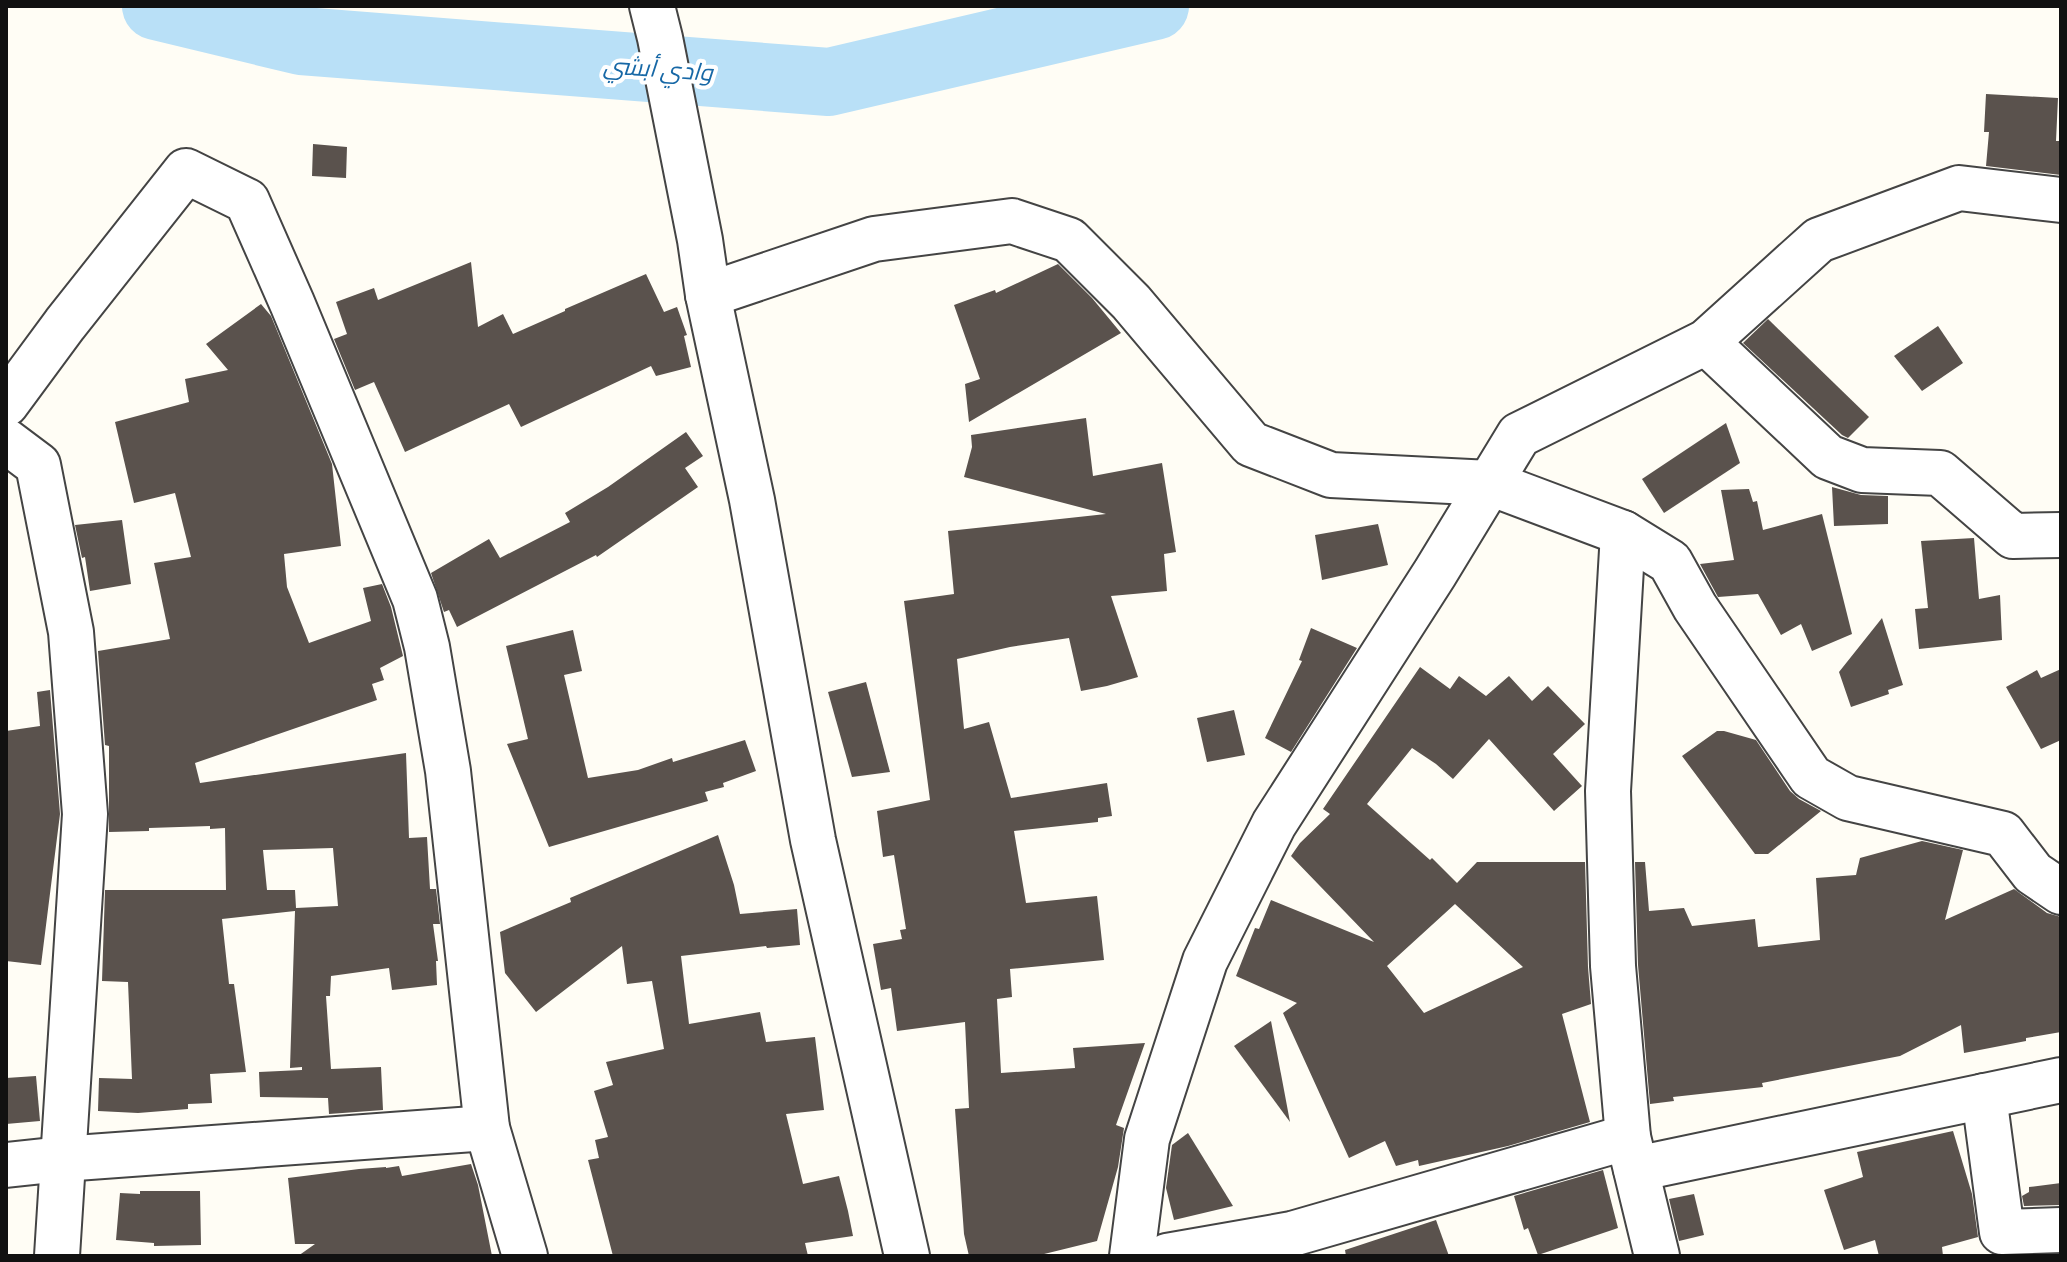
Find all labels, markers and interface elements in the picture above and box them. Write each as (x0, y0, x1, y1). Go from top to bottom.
water label: وادي أبشي (602, 49, 716, 92)

